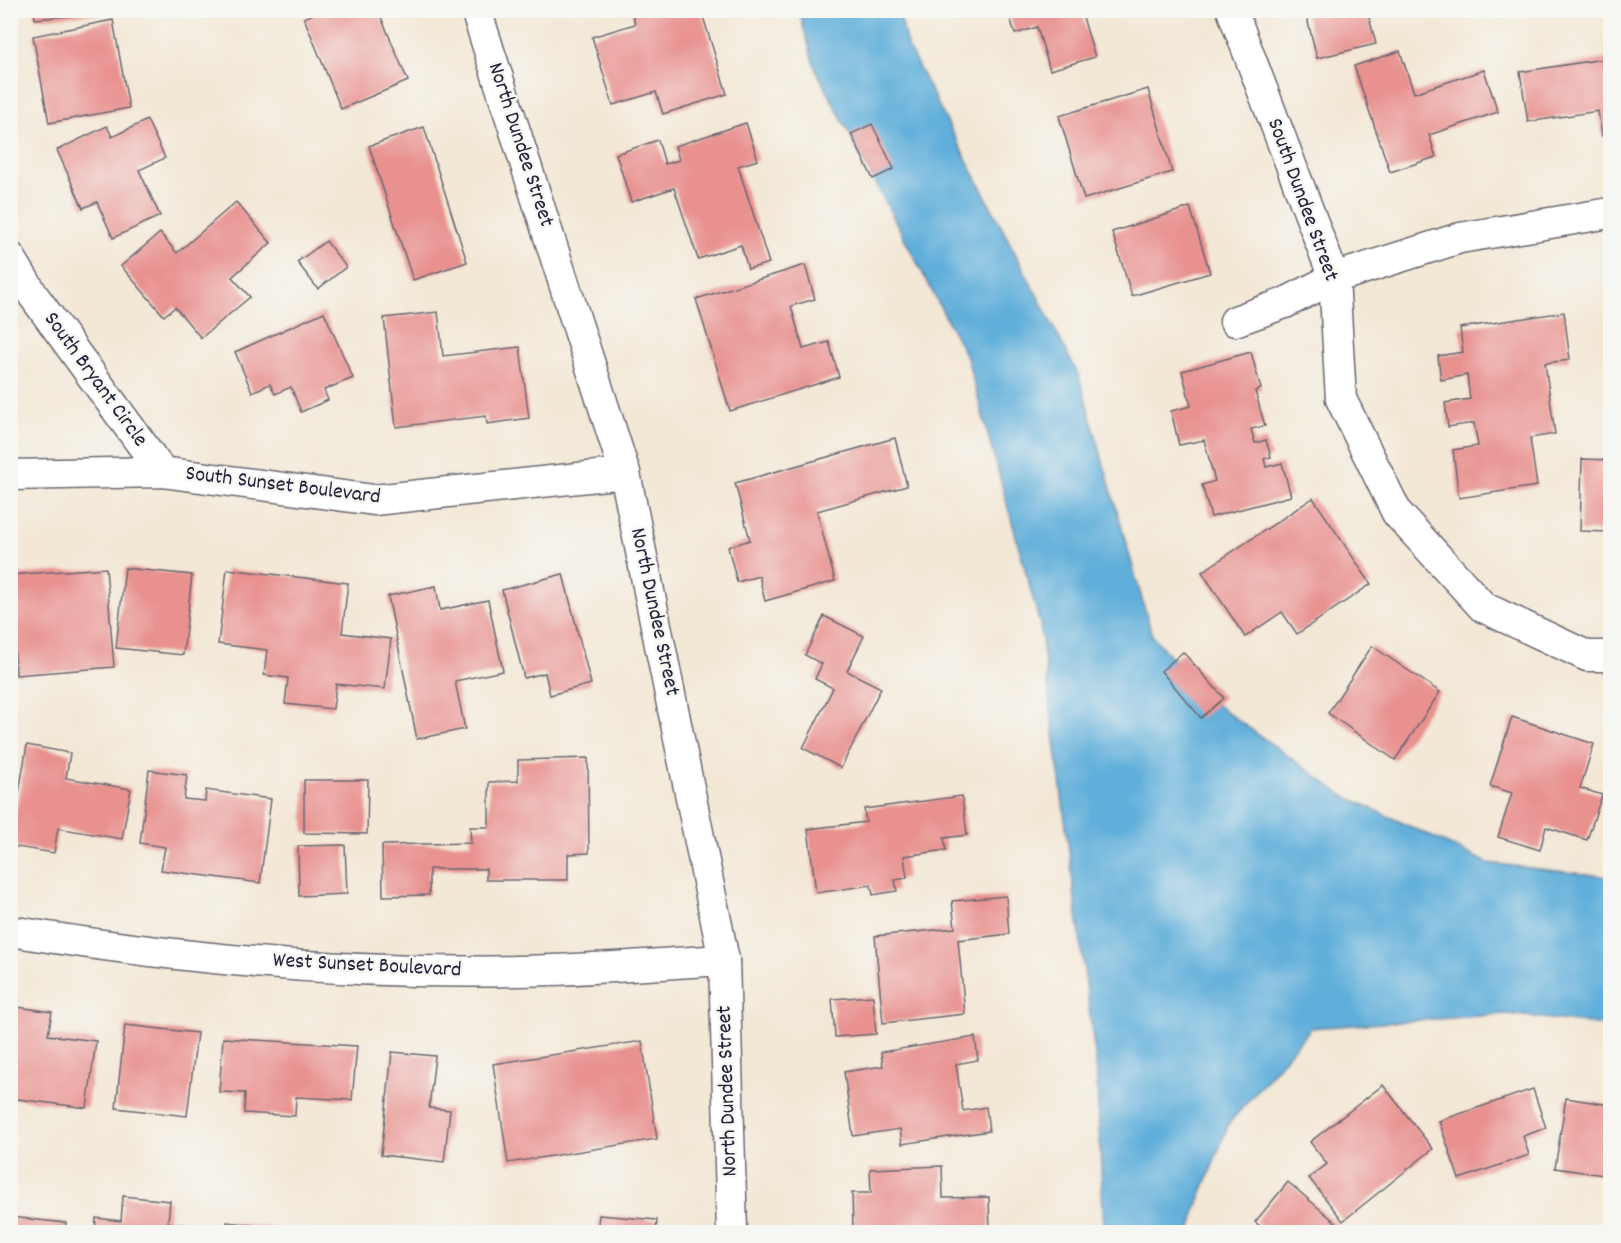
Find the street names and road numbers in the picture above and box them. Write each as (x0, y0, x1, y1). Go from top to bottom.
street label: North Dundee Street (479, 59, 561, 231)
street label: South Dundee Street (1258, 114, 1346, 286)
street label: South Bryant Circle (35, 306, 155, 454)
street label: South Sunset Boulevard (184, 459, 382, 513)
street label: North Dundee Street (621, 525, 687, 699)
street label: West Sunset Boulevard (272, 946, 462, 986)
street label: North Dundee Street (710, 1005, 746, 1177)

